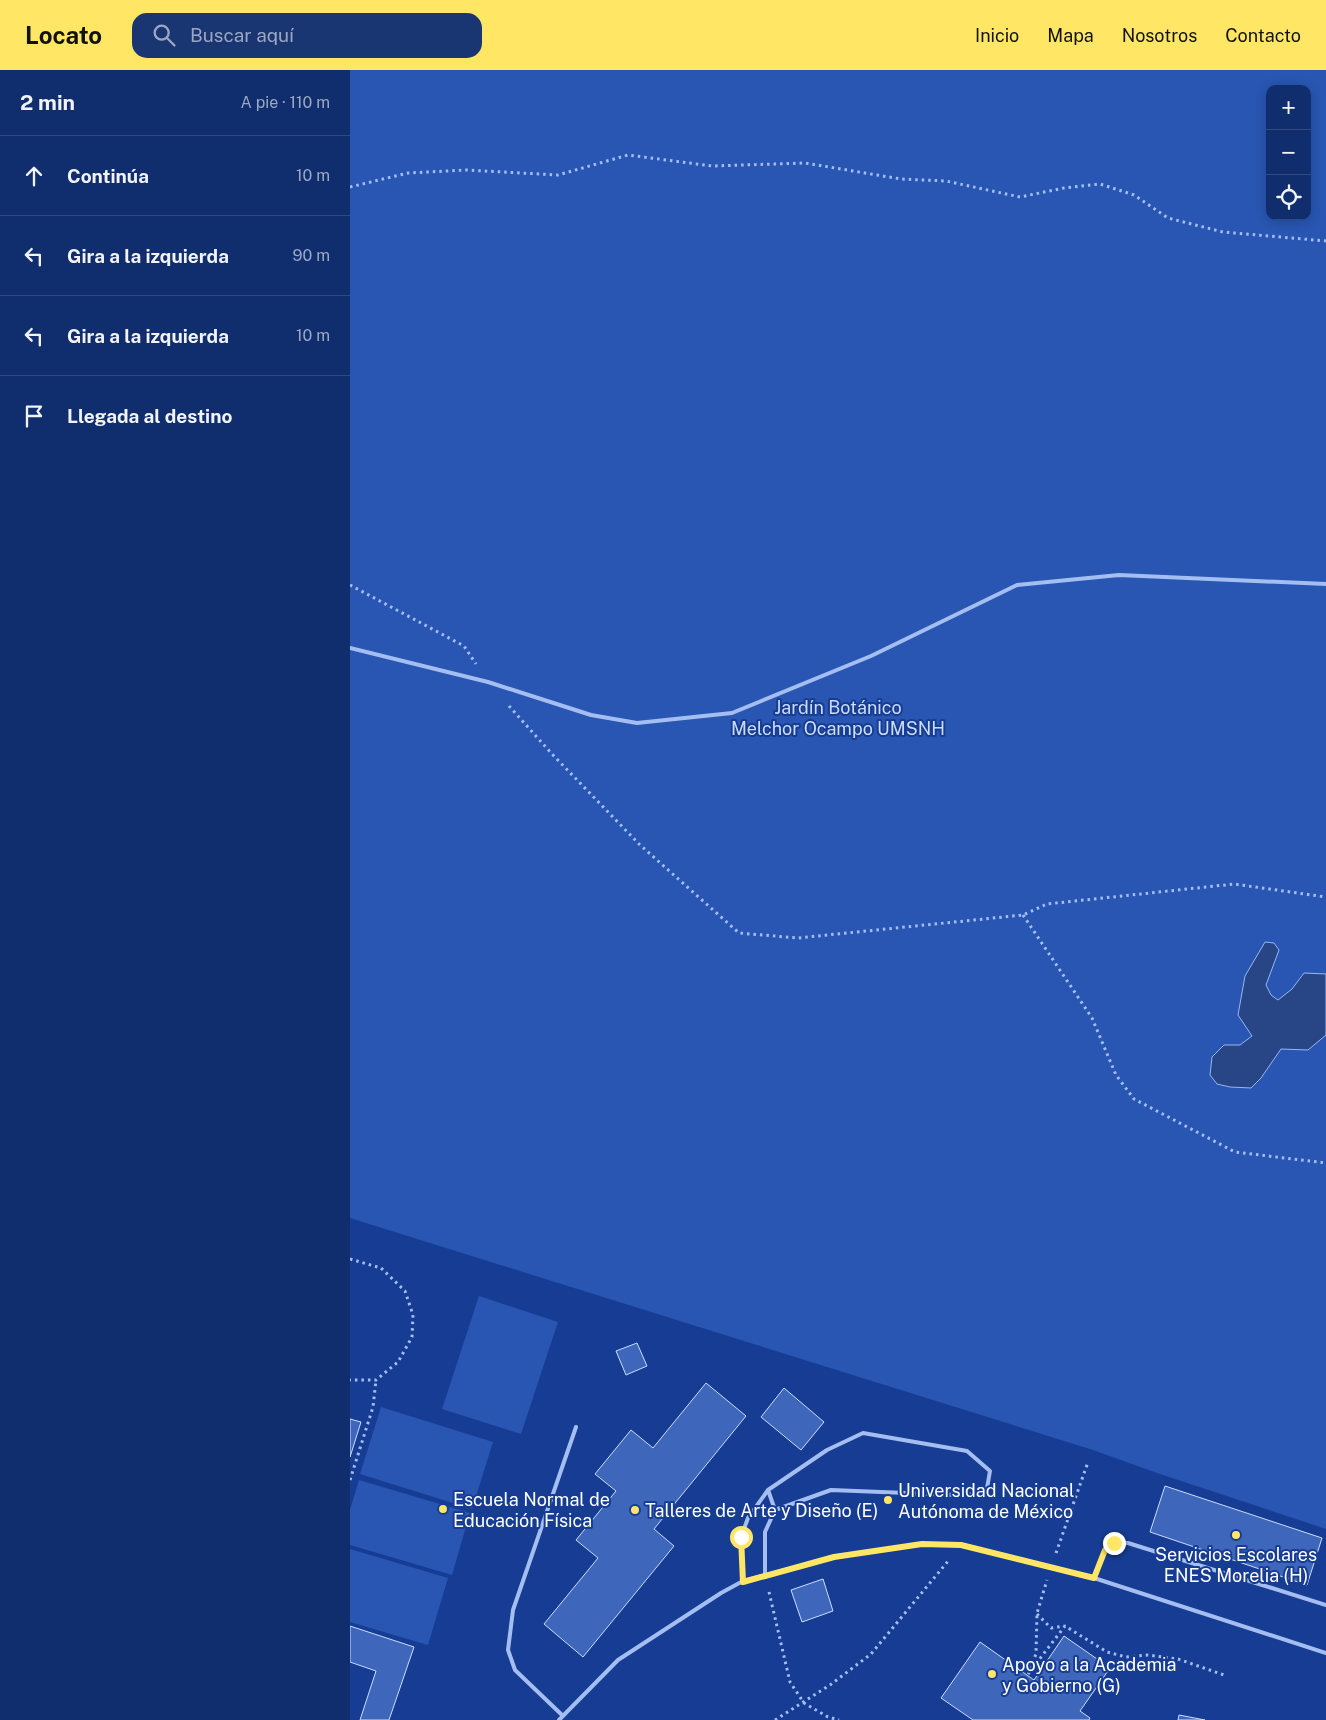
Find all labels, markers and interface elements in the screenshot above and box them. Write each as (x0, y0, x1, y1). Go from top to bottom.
search box (132, 13, 482, 58)
text: Locato (25, 21, 102, 49)
icon: search (150, 21, 178, 49)
text: Buscar aquí (190, 24, 294, 46)
text: Inicio (975, 25, 1019, 46)
text: Mapa (1047, 25, 1094, 46)
text: Nosotros (1122, 25, 1197, 46)
text: Contacto (1225, 25, 1301, 46)
map controls (1266, 85, 1311, 220)
button: + (1266, 85, 1311, 130)
text: 2 min (20, 90, 75, 115)
text: A pie · 110 m (240, 93, 330, 112)
button: − (1266, 130, 1311, 175)
icon: ahead (20, 162, 48, 190)
text: Continúa (67, 165, 149, 187)
text: 10 m (296, 166, 330, 185)
button: locate (1266, 175, 1311, 220)
icon: left (20, 242, 48, 270)
text: Gira a la izquierda (67, 245, 229, 267)
text: 90 m (293, 246, 330, 265)
icon: left (20, 322, 48, 350)
text: Gira a la izquierda (67, 325, 229, 347)
text: 10 m (296, 326, 330, 345)
icon: arrive (20, 402, 48, 430)
text: Llegada al destino (67, 405, 232, 427)
park label: Jardín Botánico Melchor Ocampo UMSNH (731, 697, 945, 739)
place label: Universidad Nacional Autónoma de México (898, 1480, 1074, 1522)
place label: Escuela Normal de Educación Física (453, 1489, 610, 1531)
marker: Universidad Nacional Autónoma de México (882, 1494, 894, 1506)
place label: Talleres de Arte y Diseño (E) (645, 1500, 878, 1521)
marker: Escuela Normal de Educación Física (437, 1503, 449, 1515)
marker: Talleres de Arte y Diseño (E) (629, 1504, 641, 1516)
route start (730, 1526, 753, 1549)
marker: Servicios Escolares ENES Morelia (H) (1230, 1529, 1242, 1541)
route end (1103, 1532, 1126, 1555)
place label: Servicios Escolares ENES Morelia (H) (1155, 1544, 1317, 1586)
place label: Apoyo a la Academia y Gobierno (G) (1002, 1654, 1177, 1696)
marker: Apoyo a la Academia y Gobierno (G) (986, 1668, 998, 1680)

